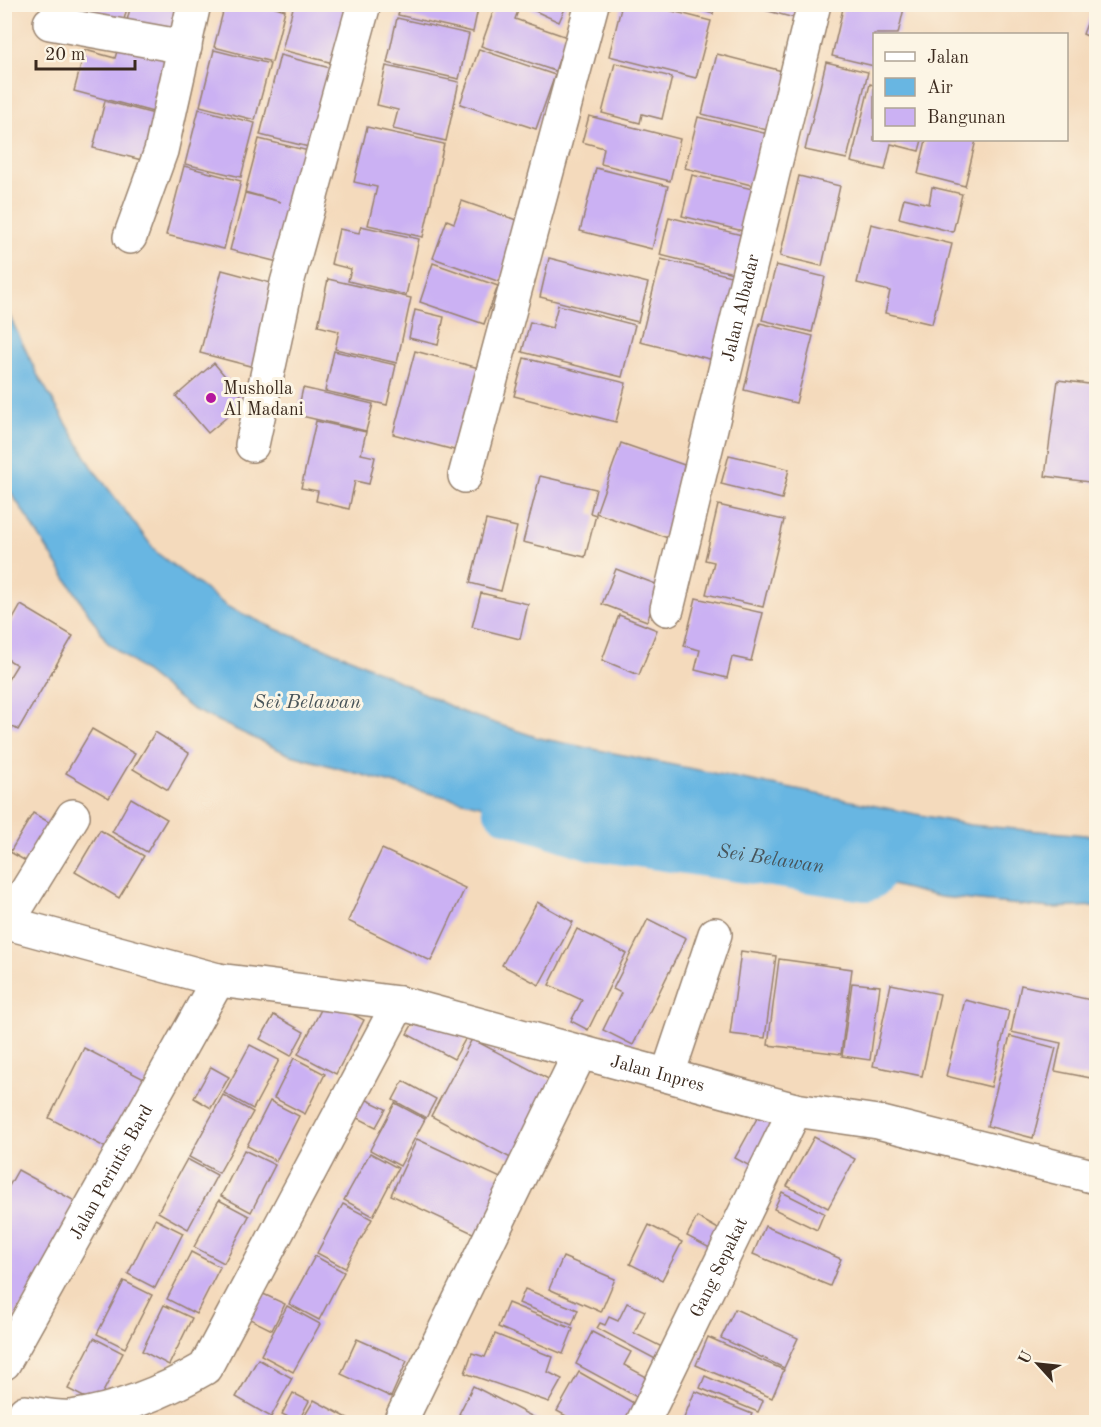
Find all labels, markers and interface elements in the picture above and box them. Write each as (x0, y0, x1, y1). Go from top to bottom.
scale bar (36, 33, 135, 71)
legend (873, 33, 1068, 141)
text: 20 m (45, 46, 85, 64)
text: Jalan (927, 49, 969, 67)
text: Air (927, 79, 954, 97)
text: Bangunan (927, 109, 1006, 127)
street label: Jalan Albadar (719, 252, 763, 363)
place label: Musholla Al Madani (223, 380, 304, 419)
marker: Musholla Al Madani (204, 391, 218, 405)
water label: Sei Belawan (253, 693, 361, 713)
water label: Sei Belawan (716, 842, 826, 878)
street label: Jalan Inpres (608, 1053, 707, 1095)
street label: Jalan Perintis Bard (67, 1102, 156, 1243)
street label: Gang Sepakat (687, 1215, 751, 1321)
north arrow (1008, 1334, 1068, 1394)
text: U (1016, 1349, 1037, 1367)

